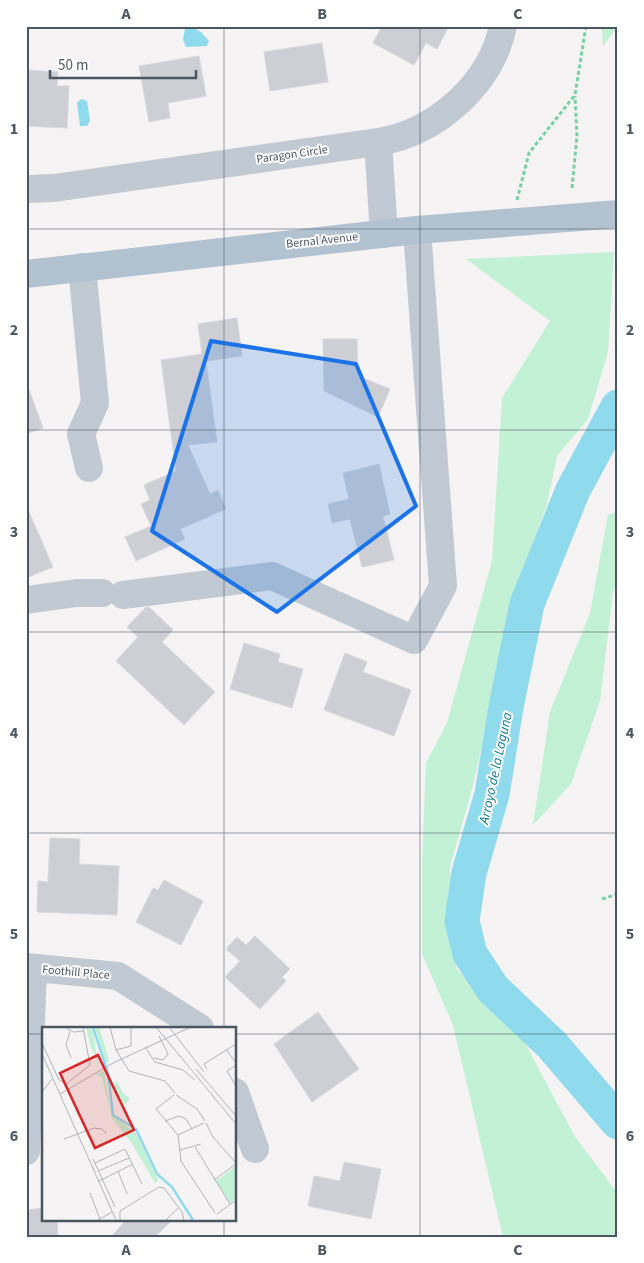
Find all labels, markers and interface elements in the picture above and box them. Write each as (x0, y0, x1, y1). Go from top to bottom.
text: A (120, 3, 131, 25)
text: B (317, 3, 327, 25)
text: C (513, 3, 523, 25)
scale bar (50, 48, 196, 80)
text: 50 m (58, 55, 88, 76)
text: 1 (10, 118, 18, 140)
text: 1 (626, 118, 634, 140)
street label: Paragon Circle (255, 141, 329, 168)
street label: Bernal Avenue (285, 228, 359, 253)
text: 2 (10, 319, 18, 341)
text: 2 (626, 319, 634, 341)
text: 3 (10, 521, 18, 543)
text: 3 (626, 521, 634, 543)
water label: Arroyo de la Laguna (474, 710, 518, 827)
text: 4 (10, 722, 19, 744)
text: 4 (626, 722, 635, 744)
text: 5 (10, 923, 18, 945)
text: 5 (626, 923, 634, 945)
street label: Foothill Place (41, 961, 110, 984)
inset map (42, 1027, 236, 1220)
text: 6 (10, 1125, 18, 1147)
text: 6 (626, 1125, 634, 1147)
text: A (120, 1239, 131, 1261)
text: B (317, 1239, 327, 1261)
text: C (513, 1239, 523, 1261)

